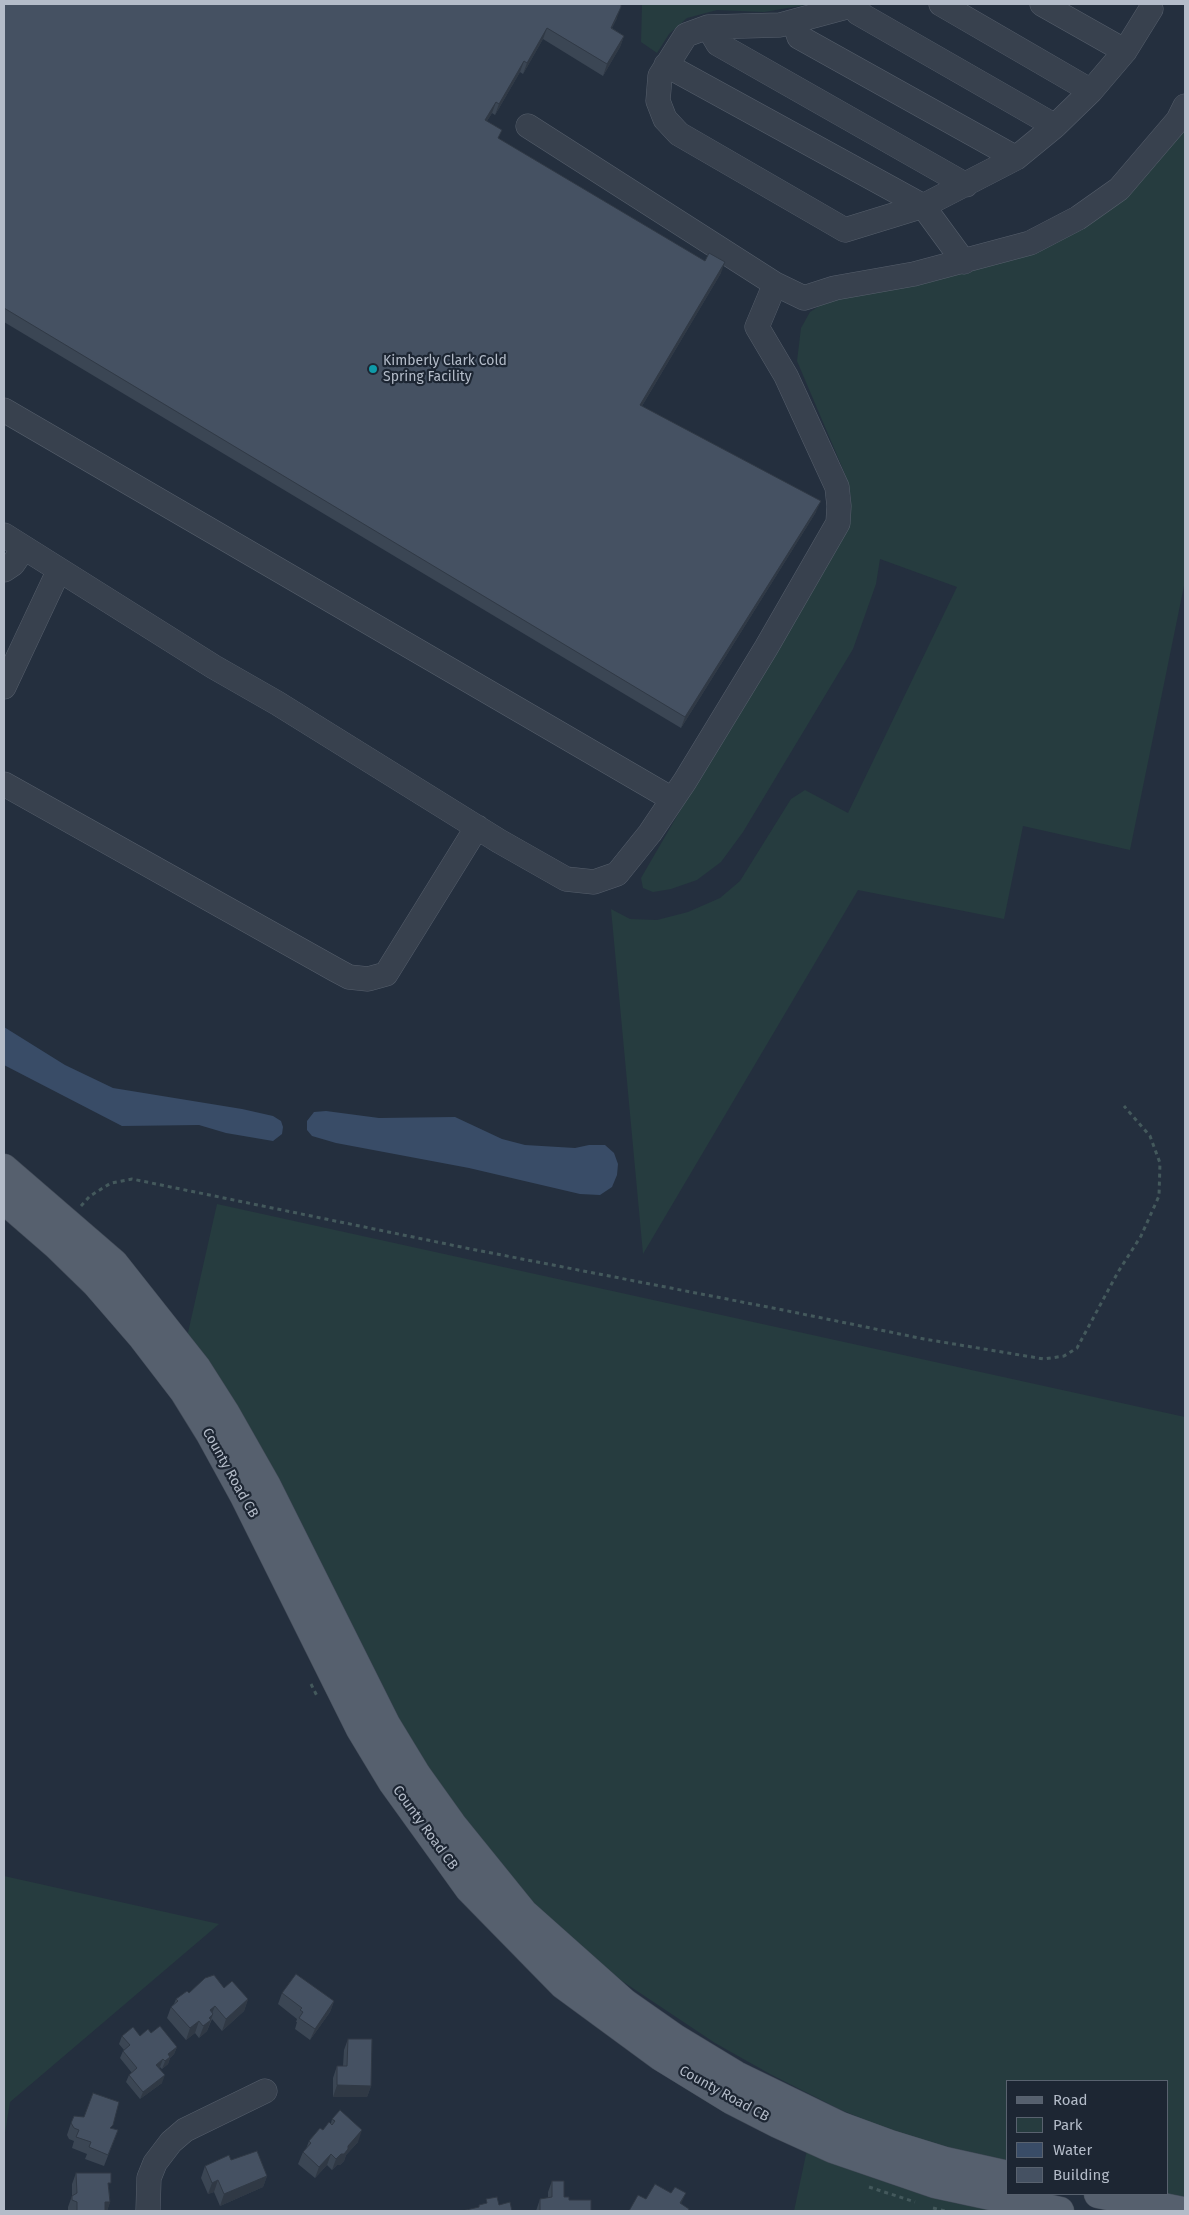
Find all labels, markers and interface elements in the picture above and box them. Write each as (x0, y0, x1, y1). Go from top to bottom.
place label: Kimberly Clark Cold Spring Facility (383, 353, 507, 386)
marker: Kimberly Clark Cold Spring Facility (367, 363, 379, 375)
street label: County Road CB (198, 1425, 262, 1521)
street label: County Road CB (389, 1783, 461, 1873)
street label: County Road CB (676, 2062, 772, 2126)
legend (1006, 2080, 1169, 2195)
text: Road (1053, 2091, 1088, 2109)
text: Park (1053, 2116, 1083, 2134)
text: Water (1053, 2141, 1092, 2159)
text: Building (1053, 2166, 1109, 2184)

